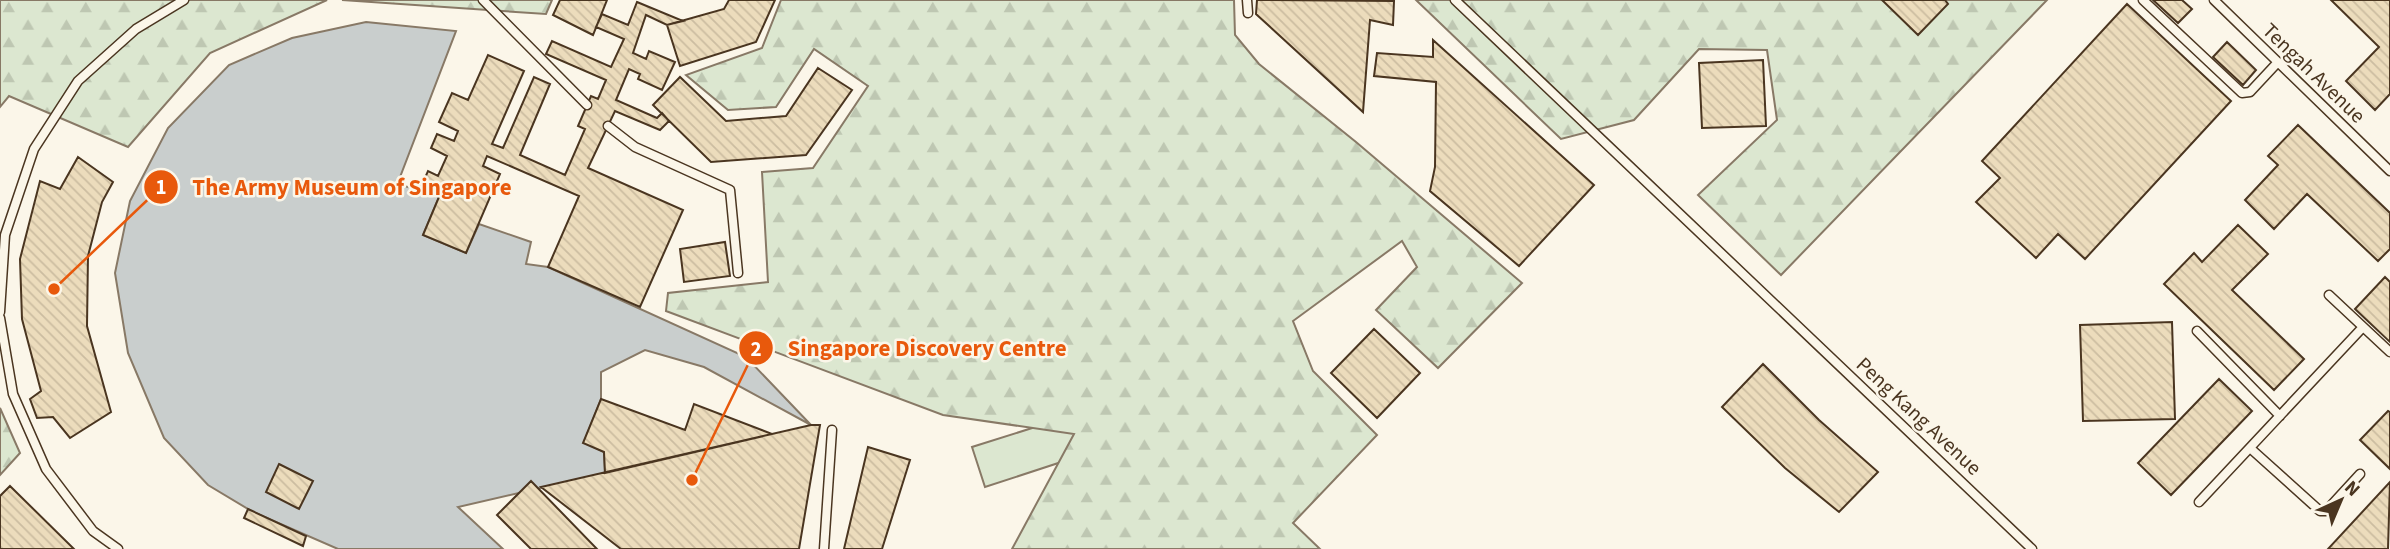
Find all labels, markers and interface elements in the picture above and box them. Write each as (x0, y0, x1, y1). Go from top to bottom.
street label: Tengah Avenue (2256, 16, 2372, 130)
callout: The Army Museum of Singapore (143, 165, 525, 209)
text: The Army Museum of Singapore (192, 171, 512, 204)
text: 1 (155, 172, 167, 202)
callout: Singapore Discovery Centre (739, 326, 1081, 370)
text: Singapore Discovery Centre (787, 332, 1067, 365)
text: 2 (750, 334, 762, 364)
street label: Peng Kang Avenue (1850, 350, 1988, 482)
north arrow (2306, 465, 2376, 535)
text: N (2338, 475, 2366, 503)

